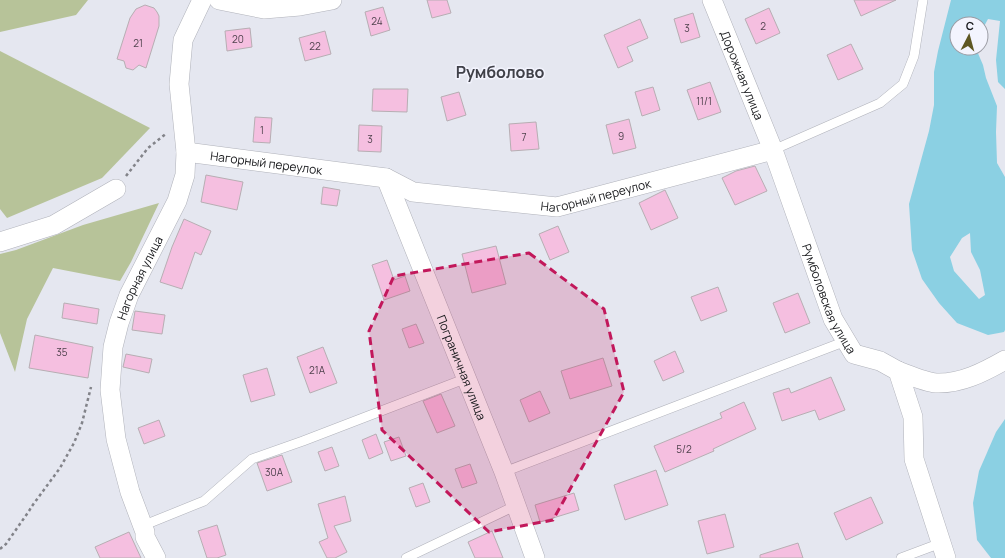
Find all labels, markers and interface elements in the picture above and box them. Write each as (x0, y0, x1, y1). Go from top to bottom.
house number: 24 (371, 14, 383, 28)
north arrow (949, 16, 989, 56)
text: С (965, 18, 975, 33)
house number: 2 (760, 19, 766, 33)
house number: 3 (684, 21, 690, 35)
street label: Дорожная улица (717, 28, 768, 122)
house number: 20 (232, 32, 244, 46)
house number: 21 (133, 36, 143, 50)
house number: 22 (309, 39, 321, 53)
district label: Румболово (456, 61, 544, 83)
house number: 11/1 (696, 94, 712, 108)
house number: 1 (260, 123, 264, 137)
house number: 9 (618, 129, 624, 143)
house number: 7 (521, 130, 527, 144)
house number: 3 (367, 132, 373, 146)
street label: Нагорный переулок (209, 147, 324, 178)
street label: Нагорный переулок (540, 174, 654, 216)
street label: Нагорная улица (112, 233, 166, 322)
street label: Румболовская улица (798, 241, 860, 357)
street label: Пограничная улица (433, 312, 491, 422)
house number: 35 (56, 345, 68, 359)
house number: 21А (309, 363, 326, 377)
house number: 5/2 (676, 442, 692, 456)
house number: 30А (265, 465, 284, 479)

